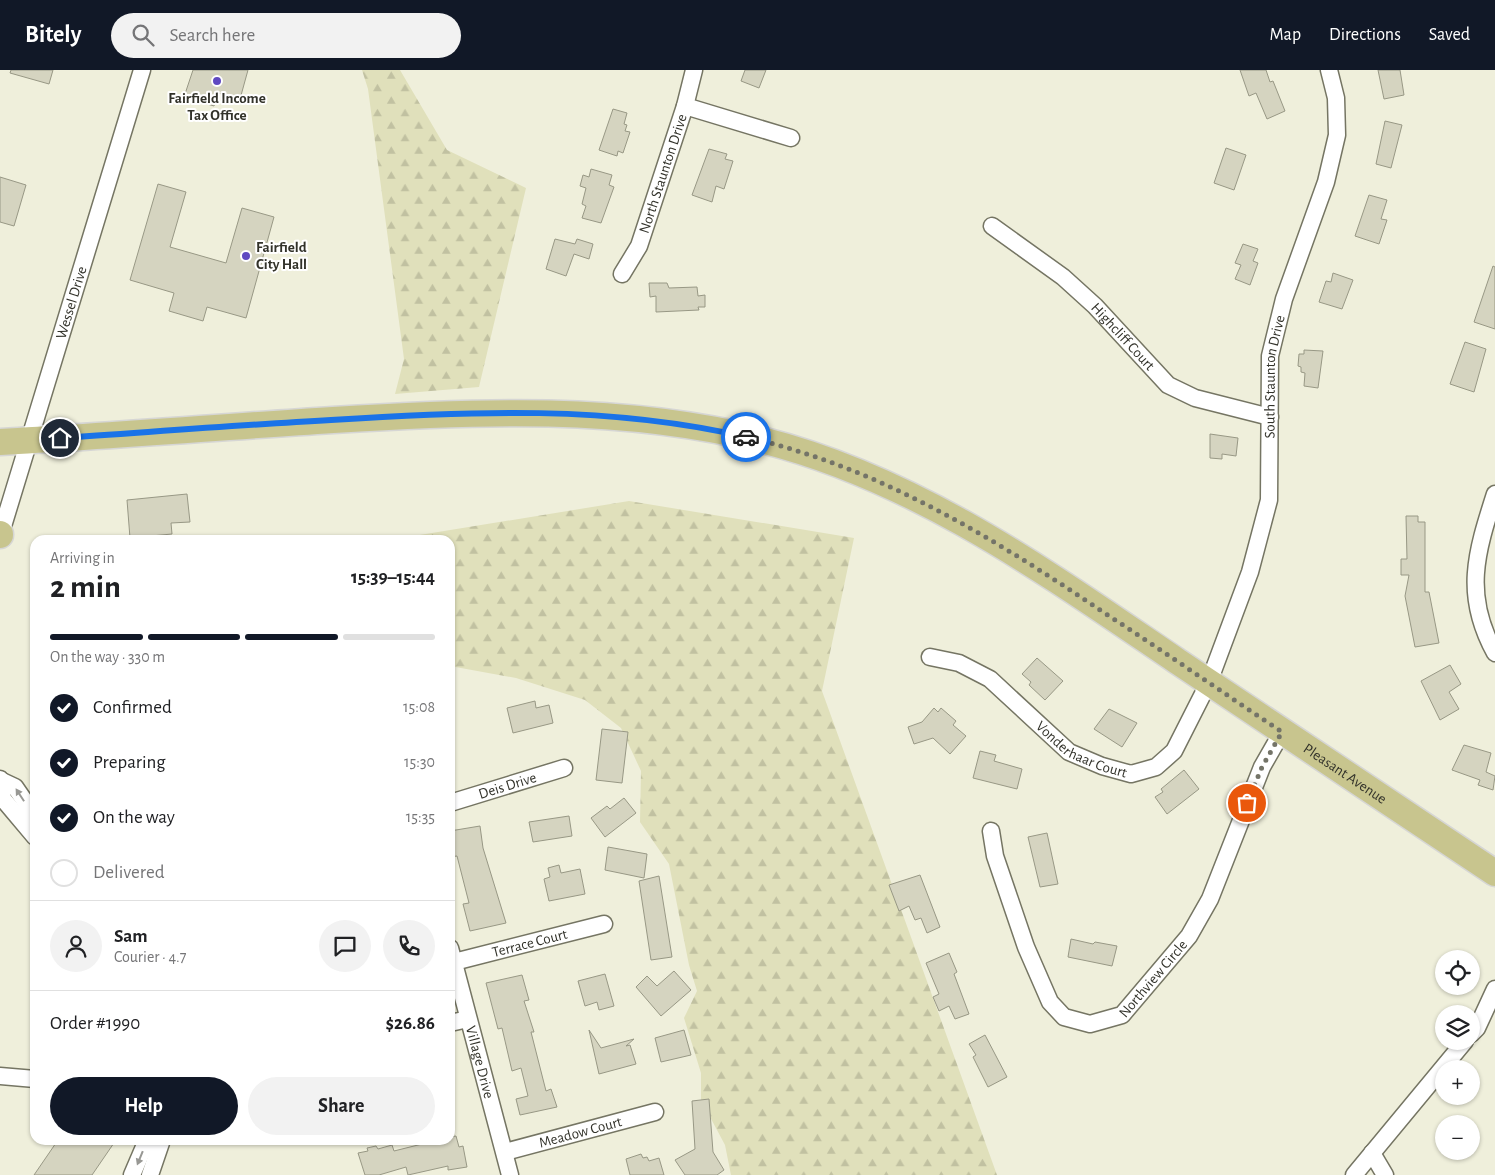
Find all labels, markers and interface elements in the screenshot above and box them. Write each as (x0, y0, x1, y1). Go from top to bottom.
search box (111, 13, 461, 58)
icon: search (129, 21, 157, 49)
text: Bitely (25, 23, 81, 47)
text: Search here (169, 26, 255, 45)
text: Map (1270, 26, 1301, 44)
text: Directions (1329, 26, 1401, 44)
text: Saved (1429, 26, 1470, 44)
marker: Fairfield Income Tax Office (211, 75, 223, 87)
place label: Fairfield Income Tax Office (168, 91, 266, 123)
street label: North Staunton Drive (637, 112, 690, 235)
place label: Fairfield City Hall (256, 240, 307, 272)
marker: Fairfield City Hall (240, 250, 252, 262)
street label: Wessel Drive (53, 265, 90, 341)
street label: Highcliff Court (1088, 300, 1157, 373)
street label: South Staunton Drive (1262, 314, 1288, 438)
courier (721, 412, 771, 462)
pin (39, 417, 81, 459)
icon: car (732, 423, 760, 451)
icon: home (46, 424, 74, 452)
text: Arriving in (50, 550, 115, 566)
text: 15:39–15:44 (351, 568, 435, 587)
text: 2 min (50, 571, 121, 603)
text: On the way · 330 m (50, 649, 165, 665)
icon: check (50, 694, 78, 722)
text: Confirmed (93, 698, 172, 717)
text: 15:08 (403, 699, 435, 715)
street label: Vonderhaar Court (1033, 719, 1129, 781)
street label: Pleasant Avenue (1301, 741, 1389, 807)
icon: check (50, 749, 78, 777)
text: Preparing (93, 753, 166, 772)
text: 15:30 (404, 754, 435, 770)
street label: Deis Drive (477, 770, 538, 802)
pin (1226, 782, 1268, 824)
one-way arrow (15, 789, 25, 802)
icon: bag (1233, 789, 1261, 817)
icon: check (50, 804, 78, 832)
text: On the way (93, 808, 175, 827)
text: 15:35 (406, 809, 435, 825)
text: Delivered (93, 863, 165, 882)
button: person (50, 920, 102, 972)
button: chat (319, 920, 371, 972)
button: phone (383, 920, 435, 972)
text: Sam (114, 927, 148, 946)
street label: Terrace Court (491, 927, 569, 960)
street label: Northview Circle (1116, 937, 1190, 1021)
text: Courier · 4.7 (114, 949, 186, 965)
map controls (1435, 950, 1480, 1160)
button: locate (1435, 950, 1480, 995)
button: layers (1435, 1005, 1480, 1050)
text: Order #1990 (50, 1014, 140, 1033)
text: $26.86 (385, 1014, 435, 1033)
street label: Village Drive (463, 1024, 496, 1100)
button: + (1435, 1060, 1480, 1105)
button: Help (50, 1077, 238, 1135)
button: Share (248, 1077, 435, 1135)
street label: Meadow Court (537, 1114, 624, 1151)
button: − (1435, 1115, 1480, 1160)
one-way arrow (136, 1151, 144, 1166)

